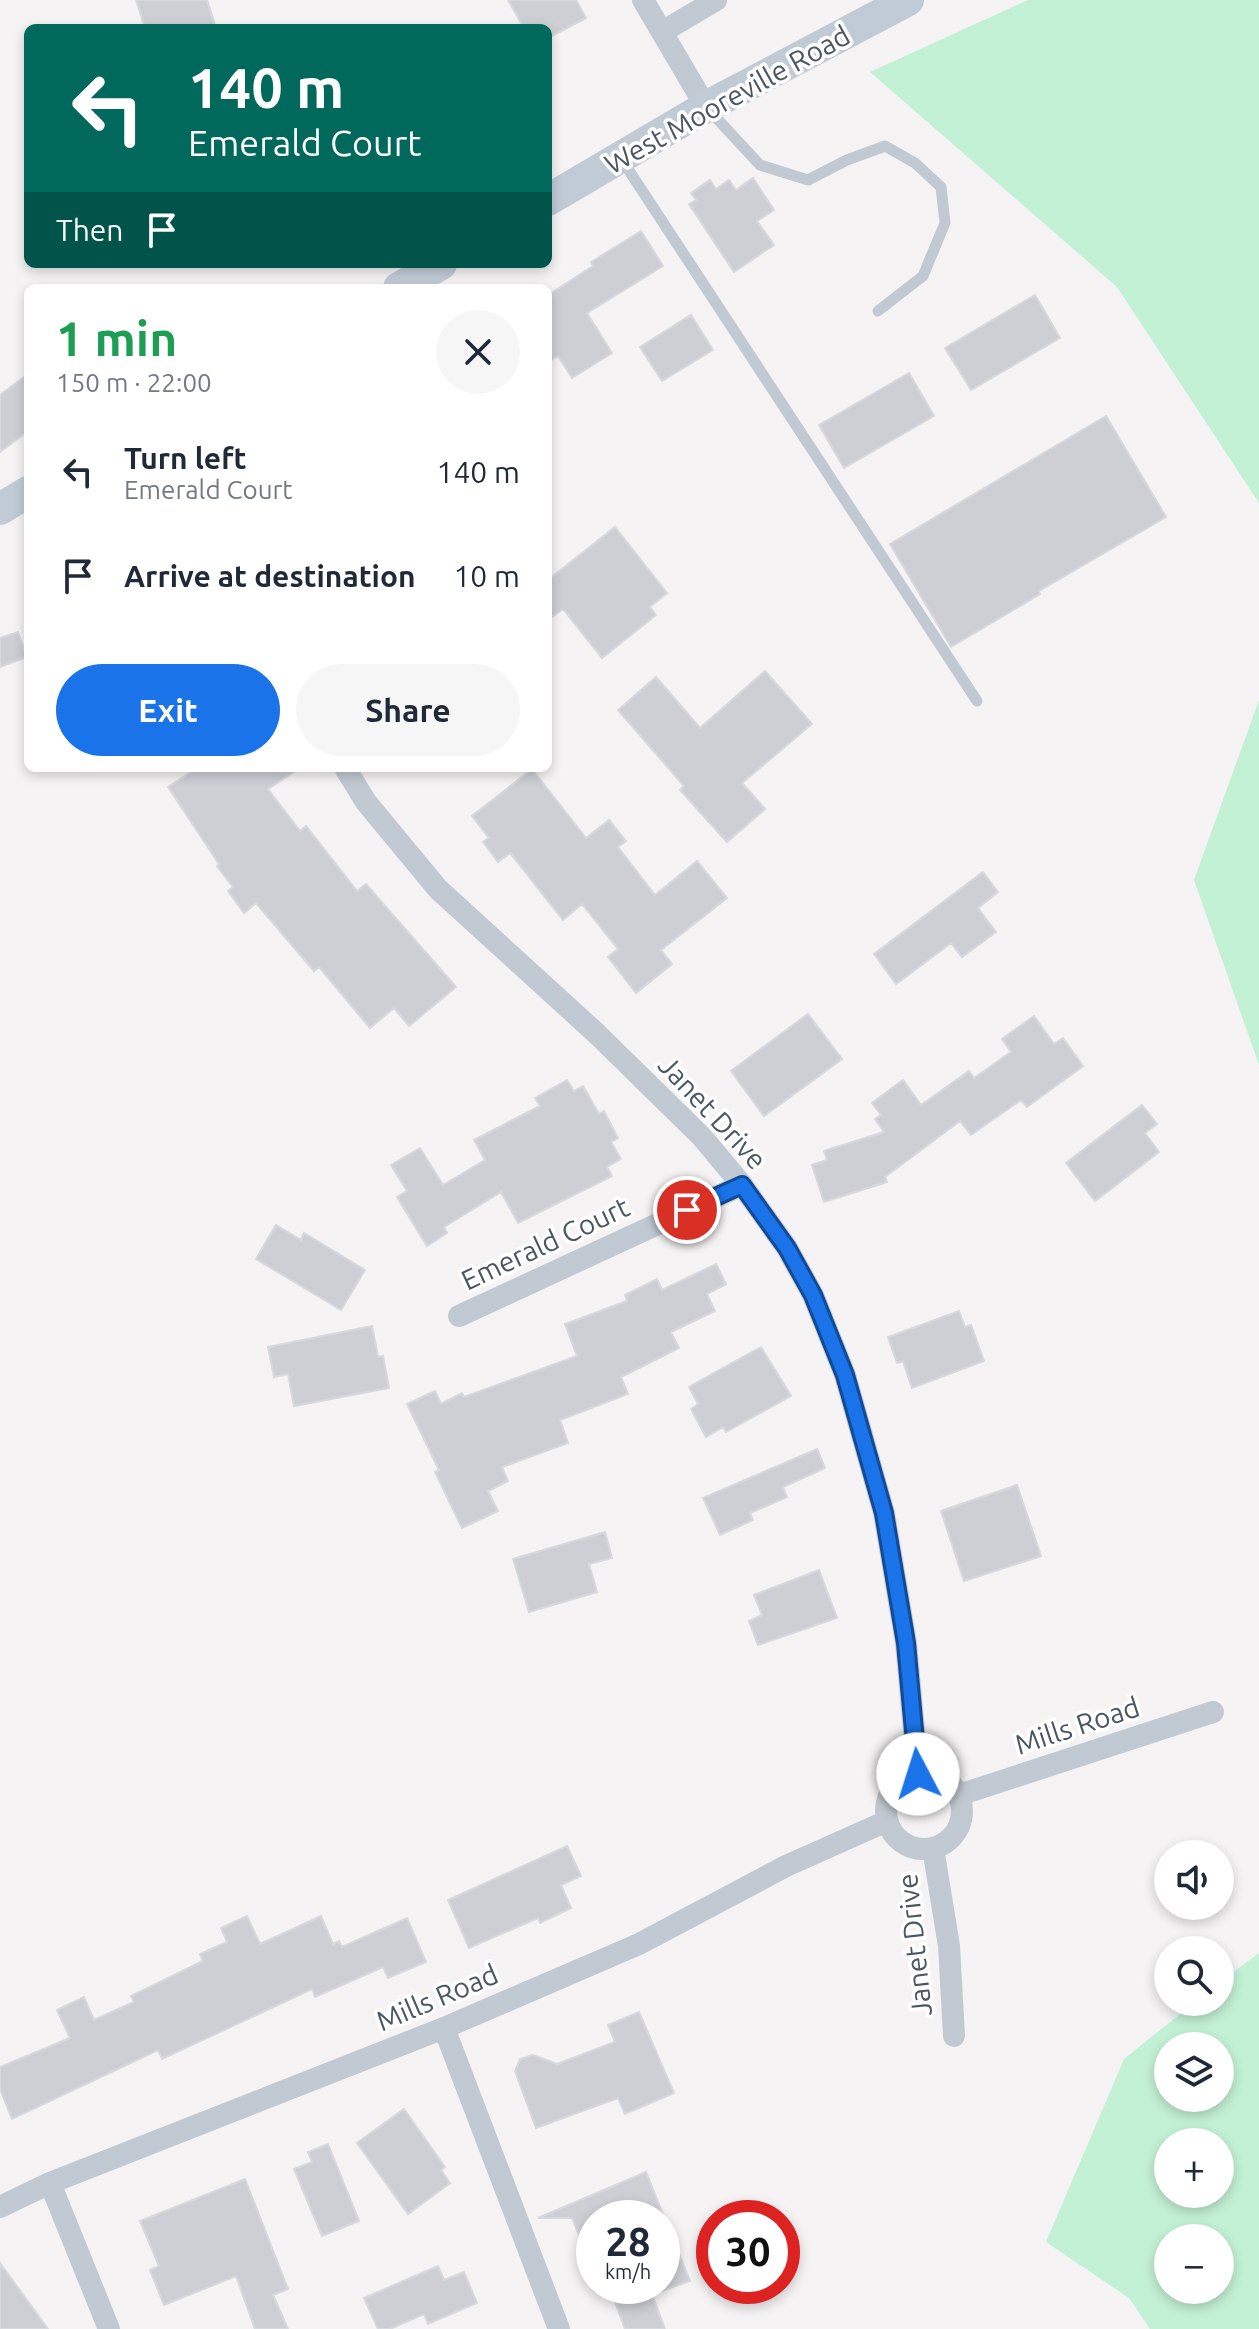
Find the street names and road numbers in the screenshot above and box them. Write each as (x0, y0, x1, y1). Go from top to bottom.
street label: West Mooreville Road (599, 19, 855, 179)
street label: Janet Drive (653, 1049, 773, 1175)
street label: Emerald Court (456, 1191, 634, 1295)
street label: Mills Road (1011, 1690, 1143, 1760)
street label: Janet Drive (891, 1872, 937, 2018)
street label: Mills Road (372, 1958, 502, 2036)

